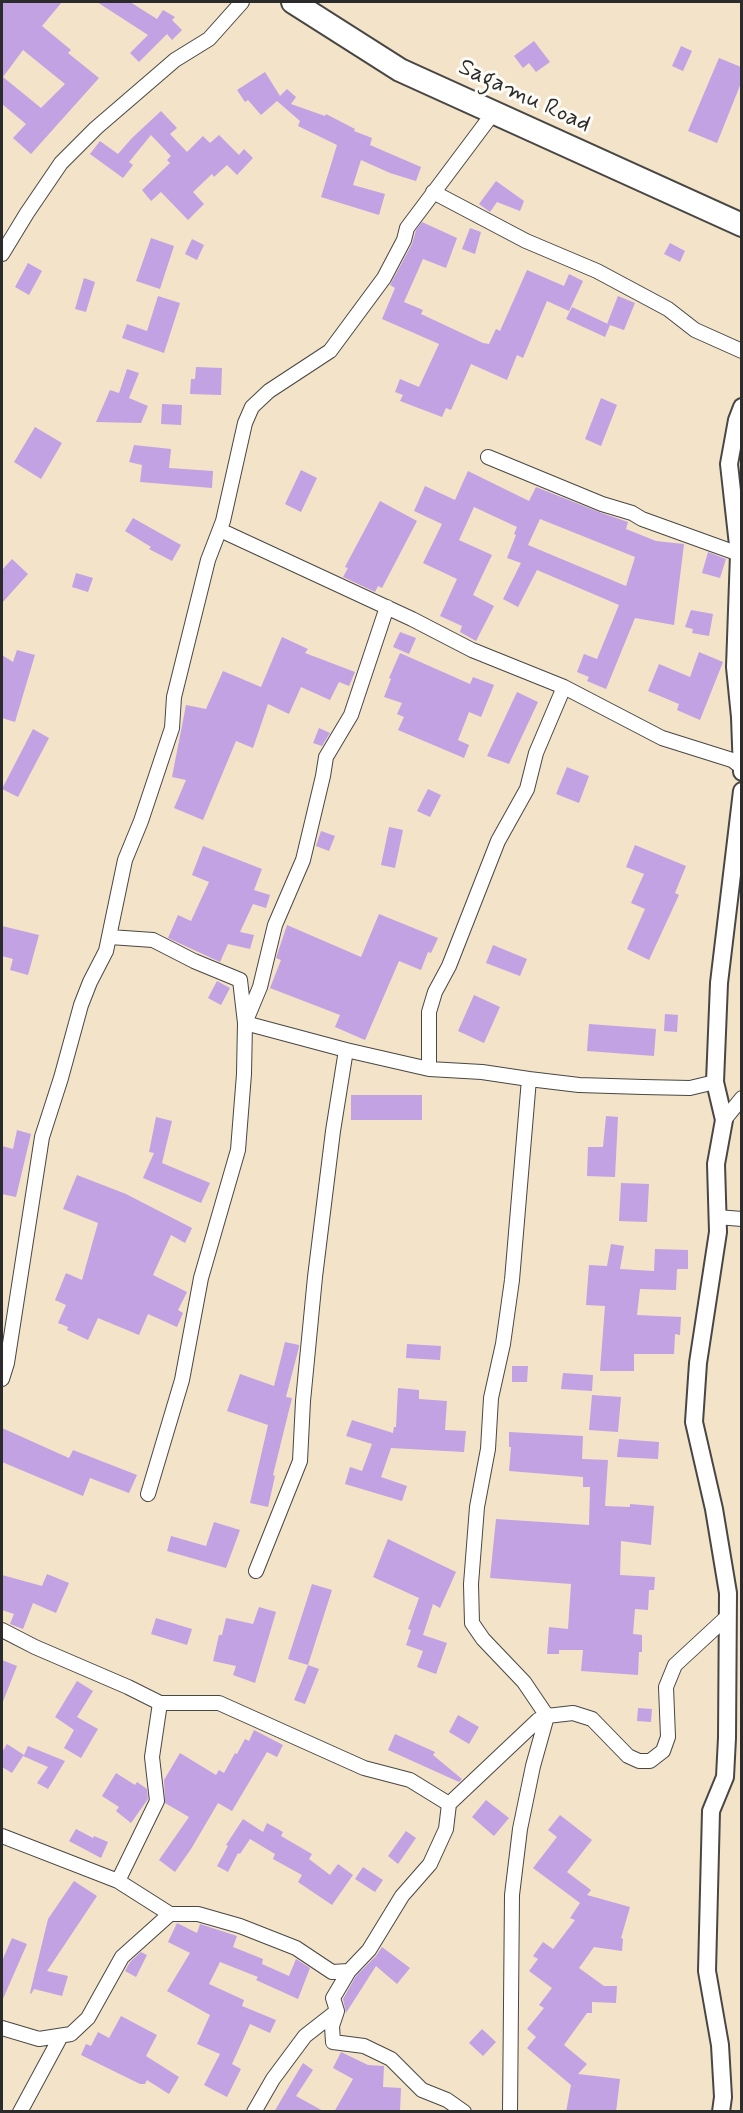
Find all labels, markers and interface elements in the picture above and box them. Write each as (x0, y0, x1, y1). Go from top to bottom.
street label: Sagamu Road (453, 54, 595, 140)

